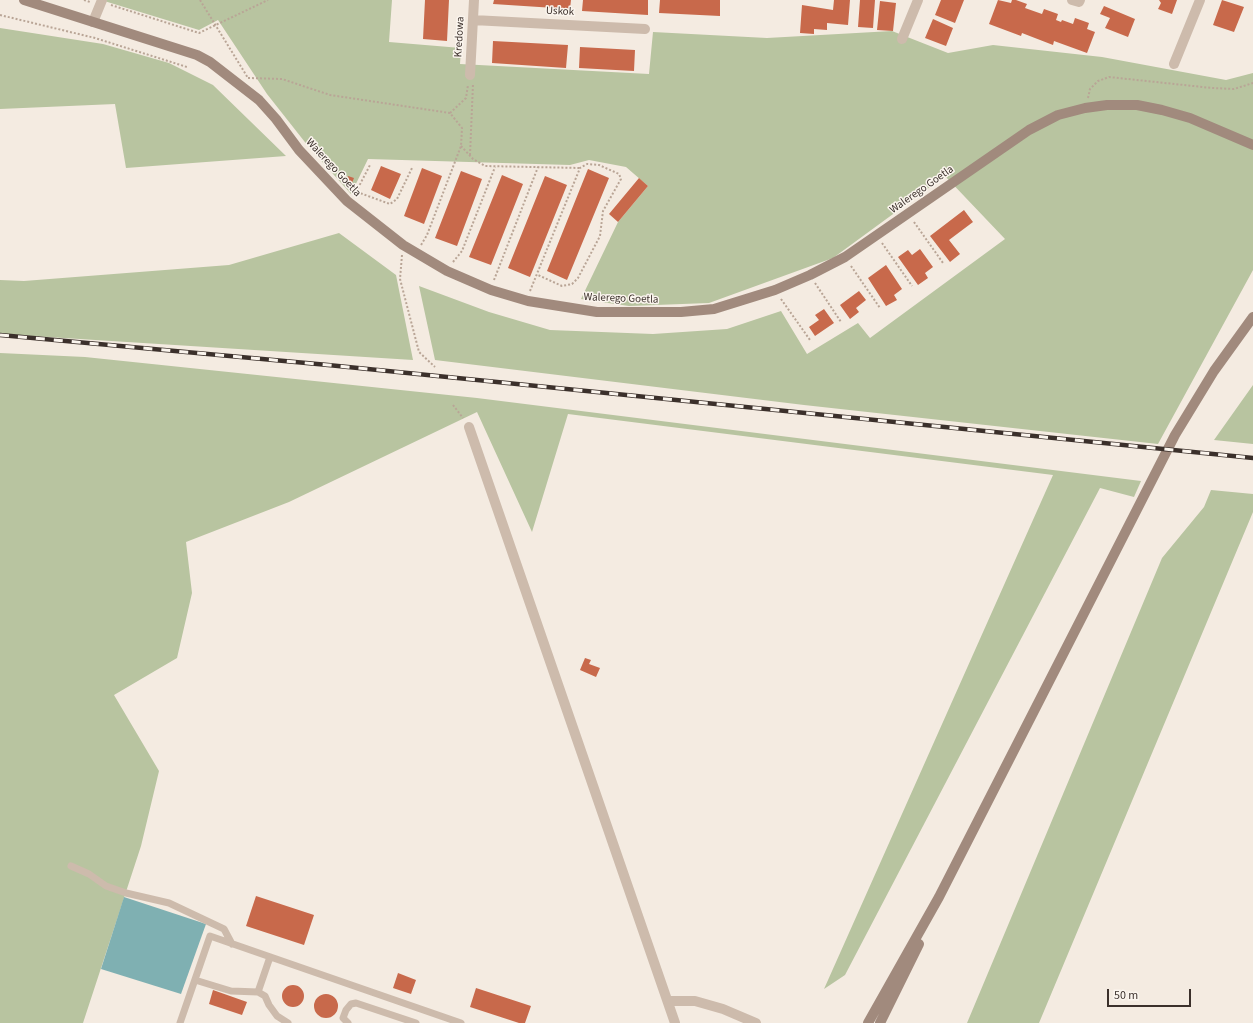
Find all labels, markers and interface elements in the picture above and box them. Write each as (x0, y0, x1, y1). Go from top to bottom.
street label: Uskok (546, 5, 574, 19)
street label: Kredowa (452, 16, 468, 58)
street label: Walerego Goetla (303, 136, 363, 200)
street label: Walerego Goetla (887, 163, 957, 217)
street label: Walerego Goetla (583, 291, 659, 307)
scale bar (1109, 981, 1193, 1007)
text: 50 m (1114, 987, 1138, 1004)

